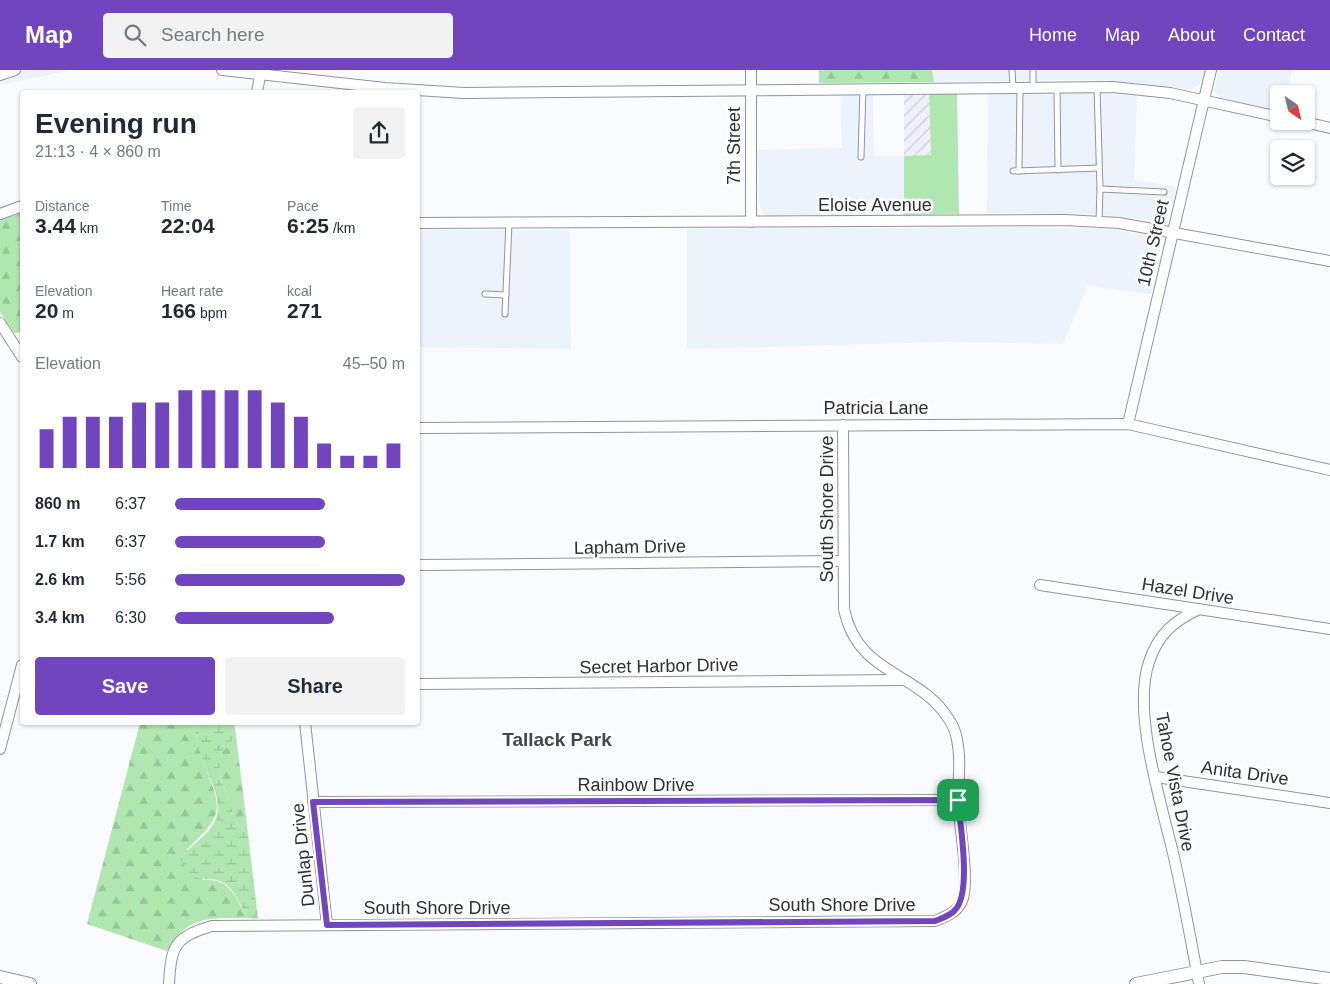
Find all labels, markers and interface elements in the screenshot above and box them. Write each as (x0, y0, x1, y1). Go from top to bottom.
search box (103, 13, 453, 58)
text: Map (25, 21, 73, 48)
icon: search (121, 21, 149, 49)
text: Search here (161, 24, 265, 45)
text: Home (1029, 25, 1077, 45)
text: Map (1105, 25, 1140, 45)
text: About (1168, 25, 1215, 45)
text: Contact (1243, 25, 1305, 45)
north arrow (1270, 85, 1315, 130)
map controls (1270, 85, 1315, 185)
button: share (353, 107, 405, 159)
street label: 7th Street (724, 107, 744, 185)
text: Evening run (35, 108, 197, 139)
button: layers (1270, 140, 1315, 185)
text: 21:13 · 4 × 860 m (35, 143, 161, 160)
street label: Eloise Avenue (818, 195, 932, 215)
text: Distance (35, 198, 89, 214)
text: Time (161, 198, 192, 214)
text: Pace (287, 198, 319, 214)
street label: 10th Street (1133, 198, 1173, 288)
text: 3.44 (35, 214, 76, 237)
text: 22:04 (161, 214, 215, 237)
text: 6:25 (287, 214, 329, 237)
text: km (76, 220, 98, 236)
text: /km (329, 220, 355, 236)
text: Elevation (35, 283, 93, 299)
text: Heart rate (161, 283, 223, 299)
text: kcal (287, 283, 312, 299)
text: 20 (35, 299, 58, 322)
text: 166 (161, 299, 196, 322)
text: 271 (287, 299, 322, 322)
text: m (58, 305, 74, 321)
text: bpm (196, 305, 227, 321)
text: Elevation (35, 355, 101, 372)
text: 45–50 m (343, 355, 405, 372)
street label: Patricia Lane (823, 398, 929, 418)
street label: South Shore Drive (817, 435, 837, 583)
text: 860 m (35, 495, 80, 512)
text: 6:37 (115, 495, 146, 512)
text: 1.7 km (35, 533, 85, 550)
text: 6:37 (115, 533, 146, 550)
street label: Lapham Drive (574, 536, 686, 558)
text: 2.6 km (35, 571, 85, 588)
text: 5:56 (115, 571, 146, 588)
street label: Hazel Drive (1140, 574, 1236, 608)
text: 3.4 km (35, 609, 85, 626)
text: 6:30 (115, 609, 146, 626)
street label: Secret Harbor Drive (579, 655, 739, 677)
button: Save (35, 657, 215, 715)
button: Share (225, 657, 405, 715)
street label: Tahoe Vista Drive (1152, 711, 1198, 853)
district label: Tallack Park (502, 729, 612, 750)
street label: Anita Drive (1200, 757, 1290, 789)
street label: Rainbow Drive (577, 775, 695, 795)
pin (937, 779, 979, 821)
icon: arrive (944, 786, 972, 814)
street label: Dunlap Drive (288, 802, 318, 908)
street label: South Shore Drive (768, 895, 916, 915)
street label: South Shore Drive (363, 898, 511, 918)

